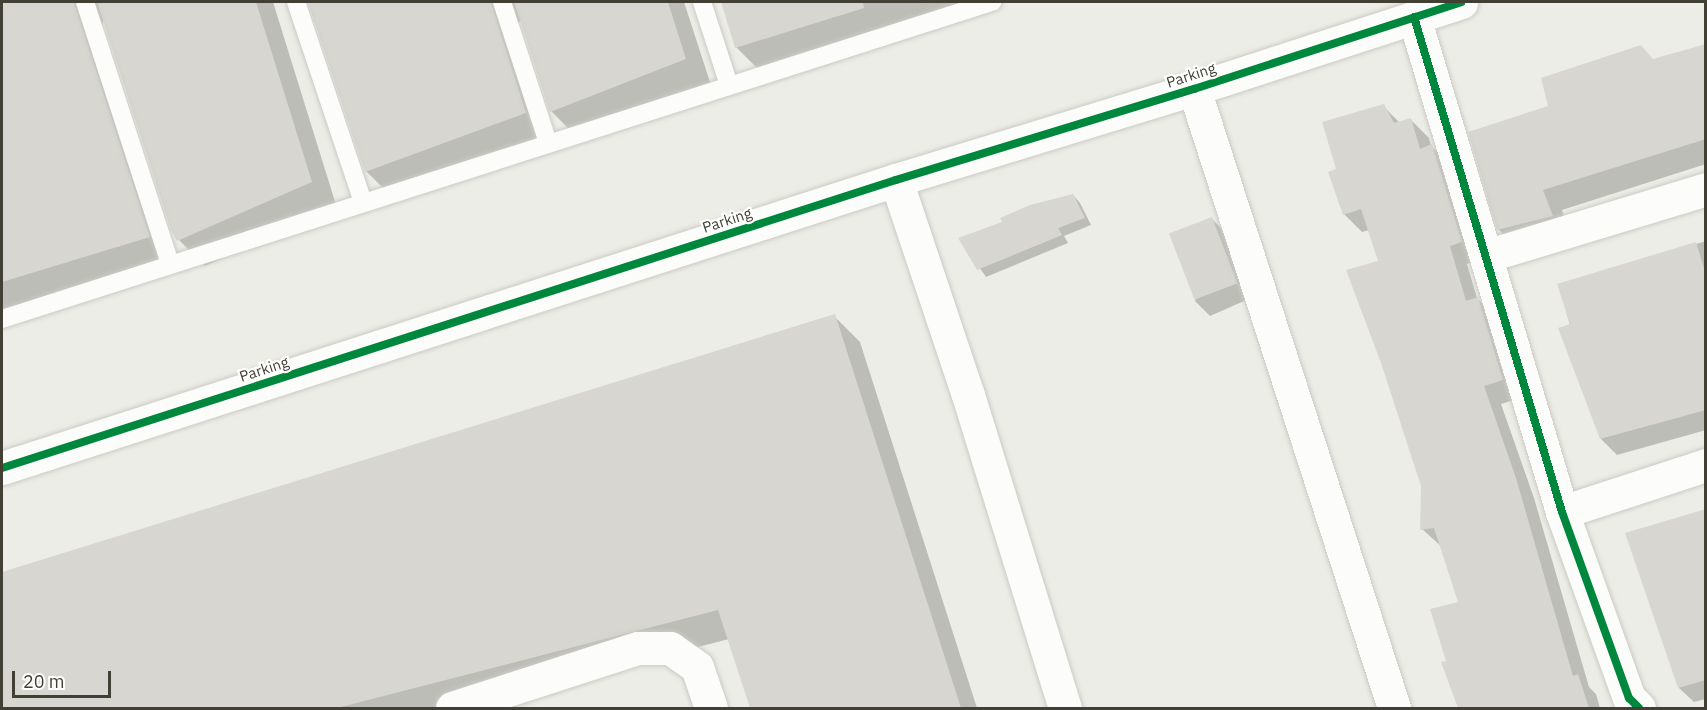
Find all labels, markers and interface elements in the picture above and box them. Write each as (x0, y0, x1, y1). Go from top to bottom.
street label: Parking (1164, 59, 1218, 91)
street label: Parking (700, 204, 754, 236)
street label: Parking (237, 353, 291, 385)
scale bar (15, 659, 114, 697)
text: 20 m (23, 670, 65, 693)

